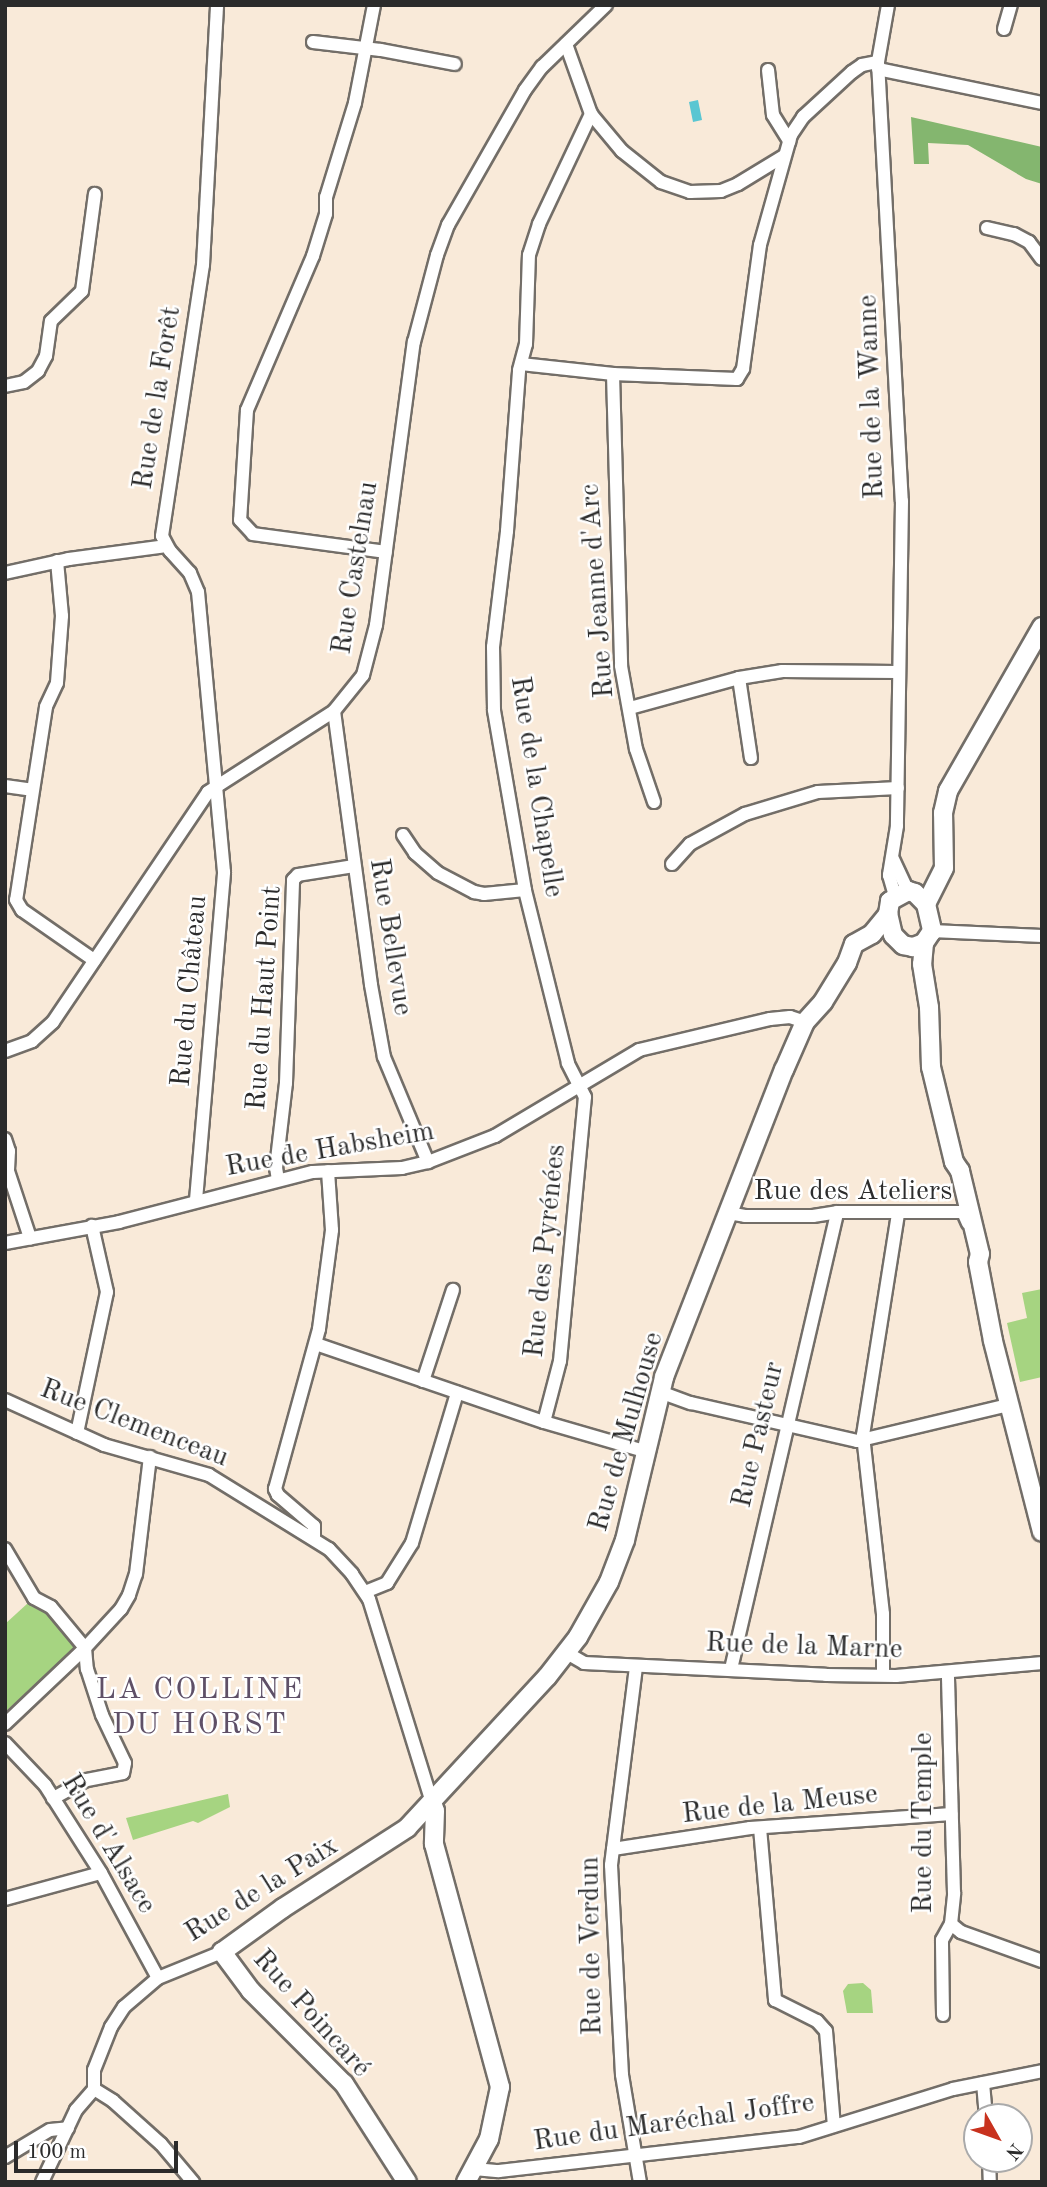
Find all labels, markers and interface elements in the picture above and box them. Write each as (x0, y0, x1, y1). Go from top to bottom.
street label: Rue de la Wanne (852, 294, 892, 500)
street label: Rue de la Forêt (127, 304, 189, 492)
street label: Rue Castelnau (326, 479, 386, 657)
street label: Rue Jeanne d'Arc (574, 483, 622, 699)
street label: Rue de la Chapelle (502, 674, 570, 900)
street label: Rue Bellevue (361, 856, 419, 1018)
street label: Rue du Haut Point (240, 884, 290, 1112)
street label: Rue du Château (165, 894, 215, 1088)
street label: Rue de Habsheim (223, 1115, 437, 1185)
street label: Rue des Pyrénées (518, 1143, 574, 1359)
street label: Rue des Ateliers (754, 1175, 952, 1209)
street label: Rue de Mulhouse (582, 1328, 672, 1536)
street label: Rue Pasteur (726, 1359, 792, 1511)
street label: Rue Clemenceau (35, 1373, 233, 1475)
street label: Rue de la Marne (705, 1627, 903, 1667)
district label: LA COLLINE DU HORST (97, 1672, 303, 1742)
street label: Rue du Temple (907, 1732, 941, 1914)
street label: Rue d'Alsace (53, 1768, 163, 1920)
street label: Rue de la Meuse (680, 1778, 880, 1832)
street label: Rue de la Paix (179, 1830, 345, 1950)
street label: Rue de Verdun (574, 1856, 610, 2036)
street label: Rue Poincaré (245, 1943, 377, 2085)
street label: Rue du Maréchal Joffre (531, 2087, 817, 2159)
north arrow (963, 2103, 1033, 2173)
scale bar (18, 2128, 182, 2172)
text: N (1001, 2139, 1025, 2162)
text: 100 m (27, 2142, 86, 2163)

